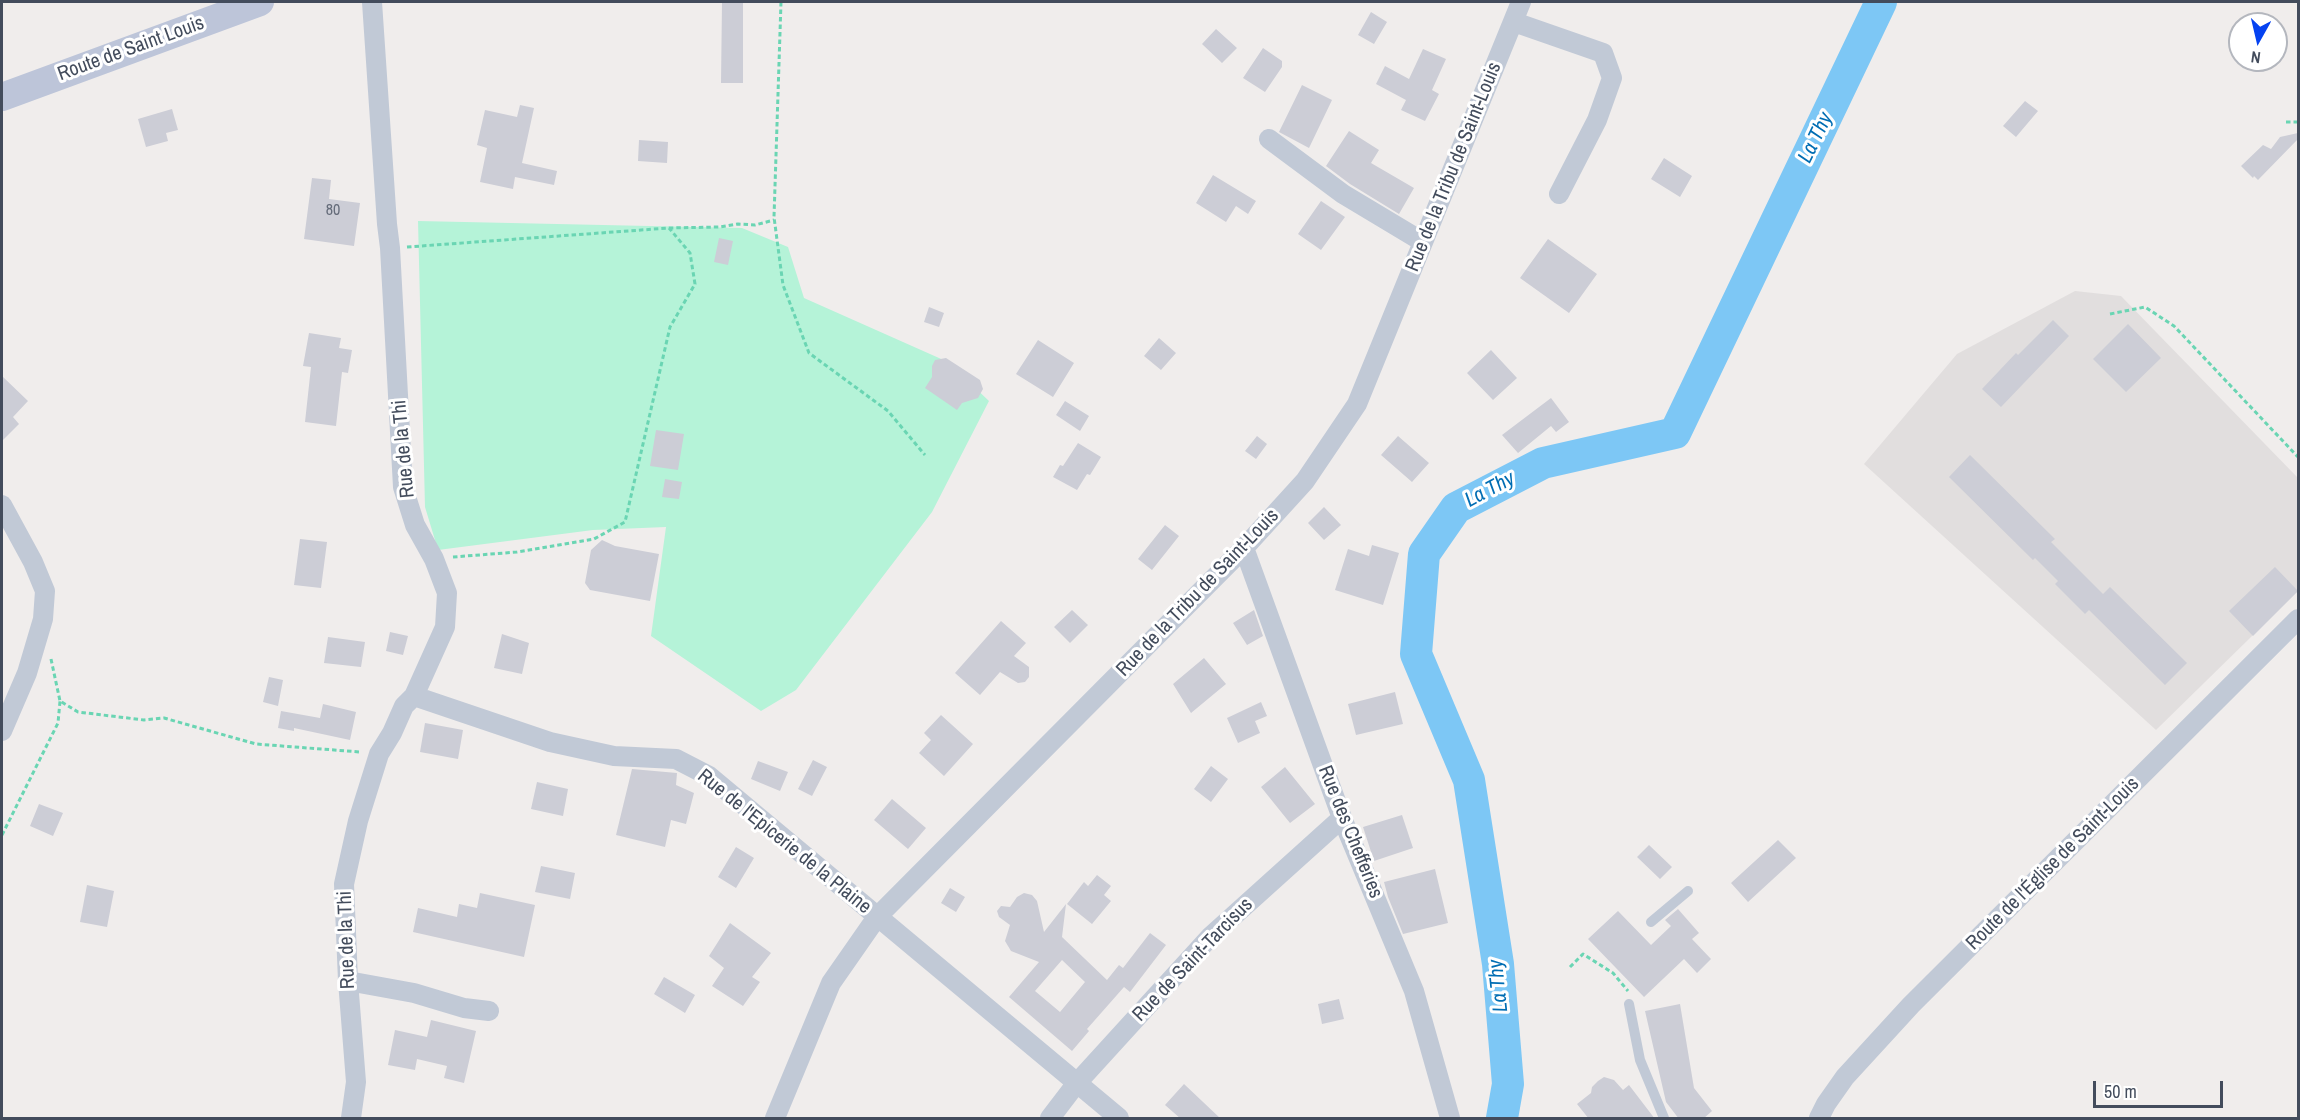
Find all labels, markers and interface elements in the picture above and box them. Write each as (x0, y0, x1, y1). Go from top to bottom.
street label: Route de Saint Louis (54, 11, 208, 87)
north arrow (2228, 12, 2288, 72)
text: N (2250, 46, 2262, 69)
street label: Rue de la Tribu de Saint-Louis (1401, 59, 1507, 275)
water label: La Thy (1793, 109, 1839, 167)
house number: 80 (326, 201, 340, 221)
street label: Rue de la Thi (388, 399, 420, 499)
water label: La Thy (1461, 467, 1519, 513)
street label: Rue de la Tribu de Saint-Louis (1112, 504, 1284, 682)
street label: Rue des Chefferies (1312, 762, 1388, 902)
street label: Rue de l'Epicerie de la Plaine (692, 765, 876, 919)
street label: Route de l'Église de Saint-Louis (1962, 773, 2144, 955)
street label: Rue de la Thi (333, 890, 361, 990)
street label: Rue de Saint-Tarcisus (1128, 893, 1258, 1027)
water label: La Thy (1484, 959, 1514, 1013)
scale bar (2096, 1069, 2226, 1107)
text: 50 m (2104, 1079, 2137, 1104)

